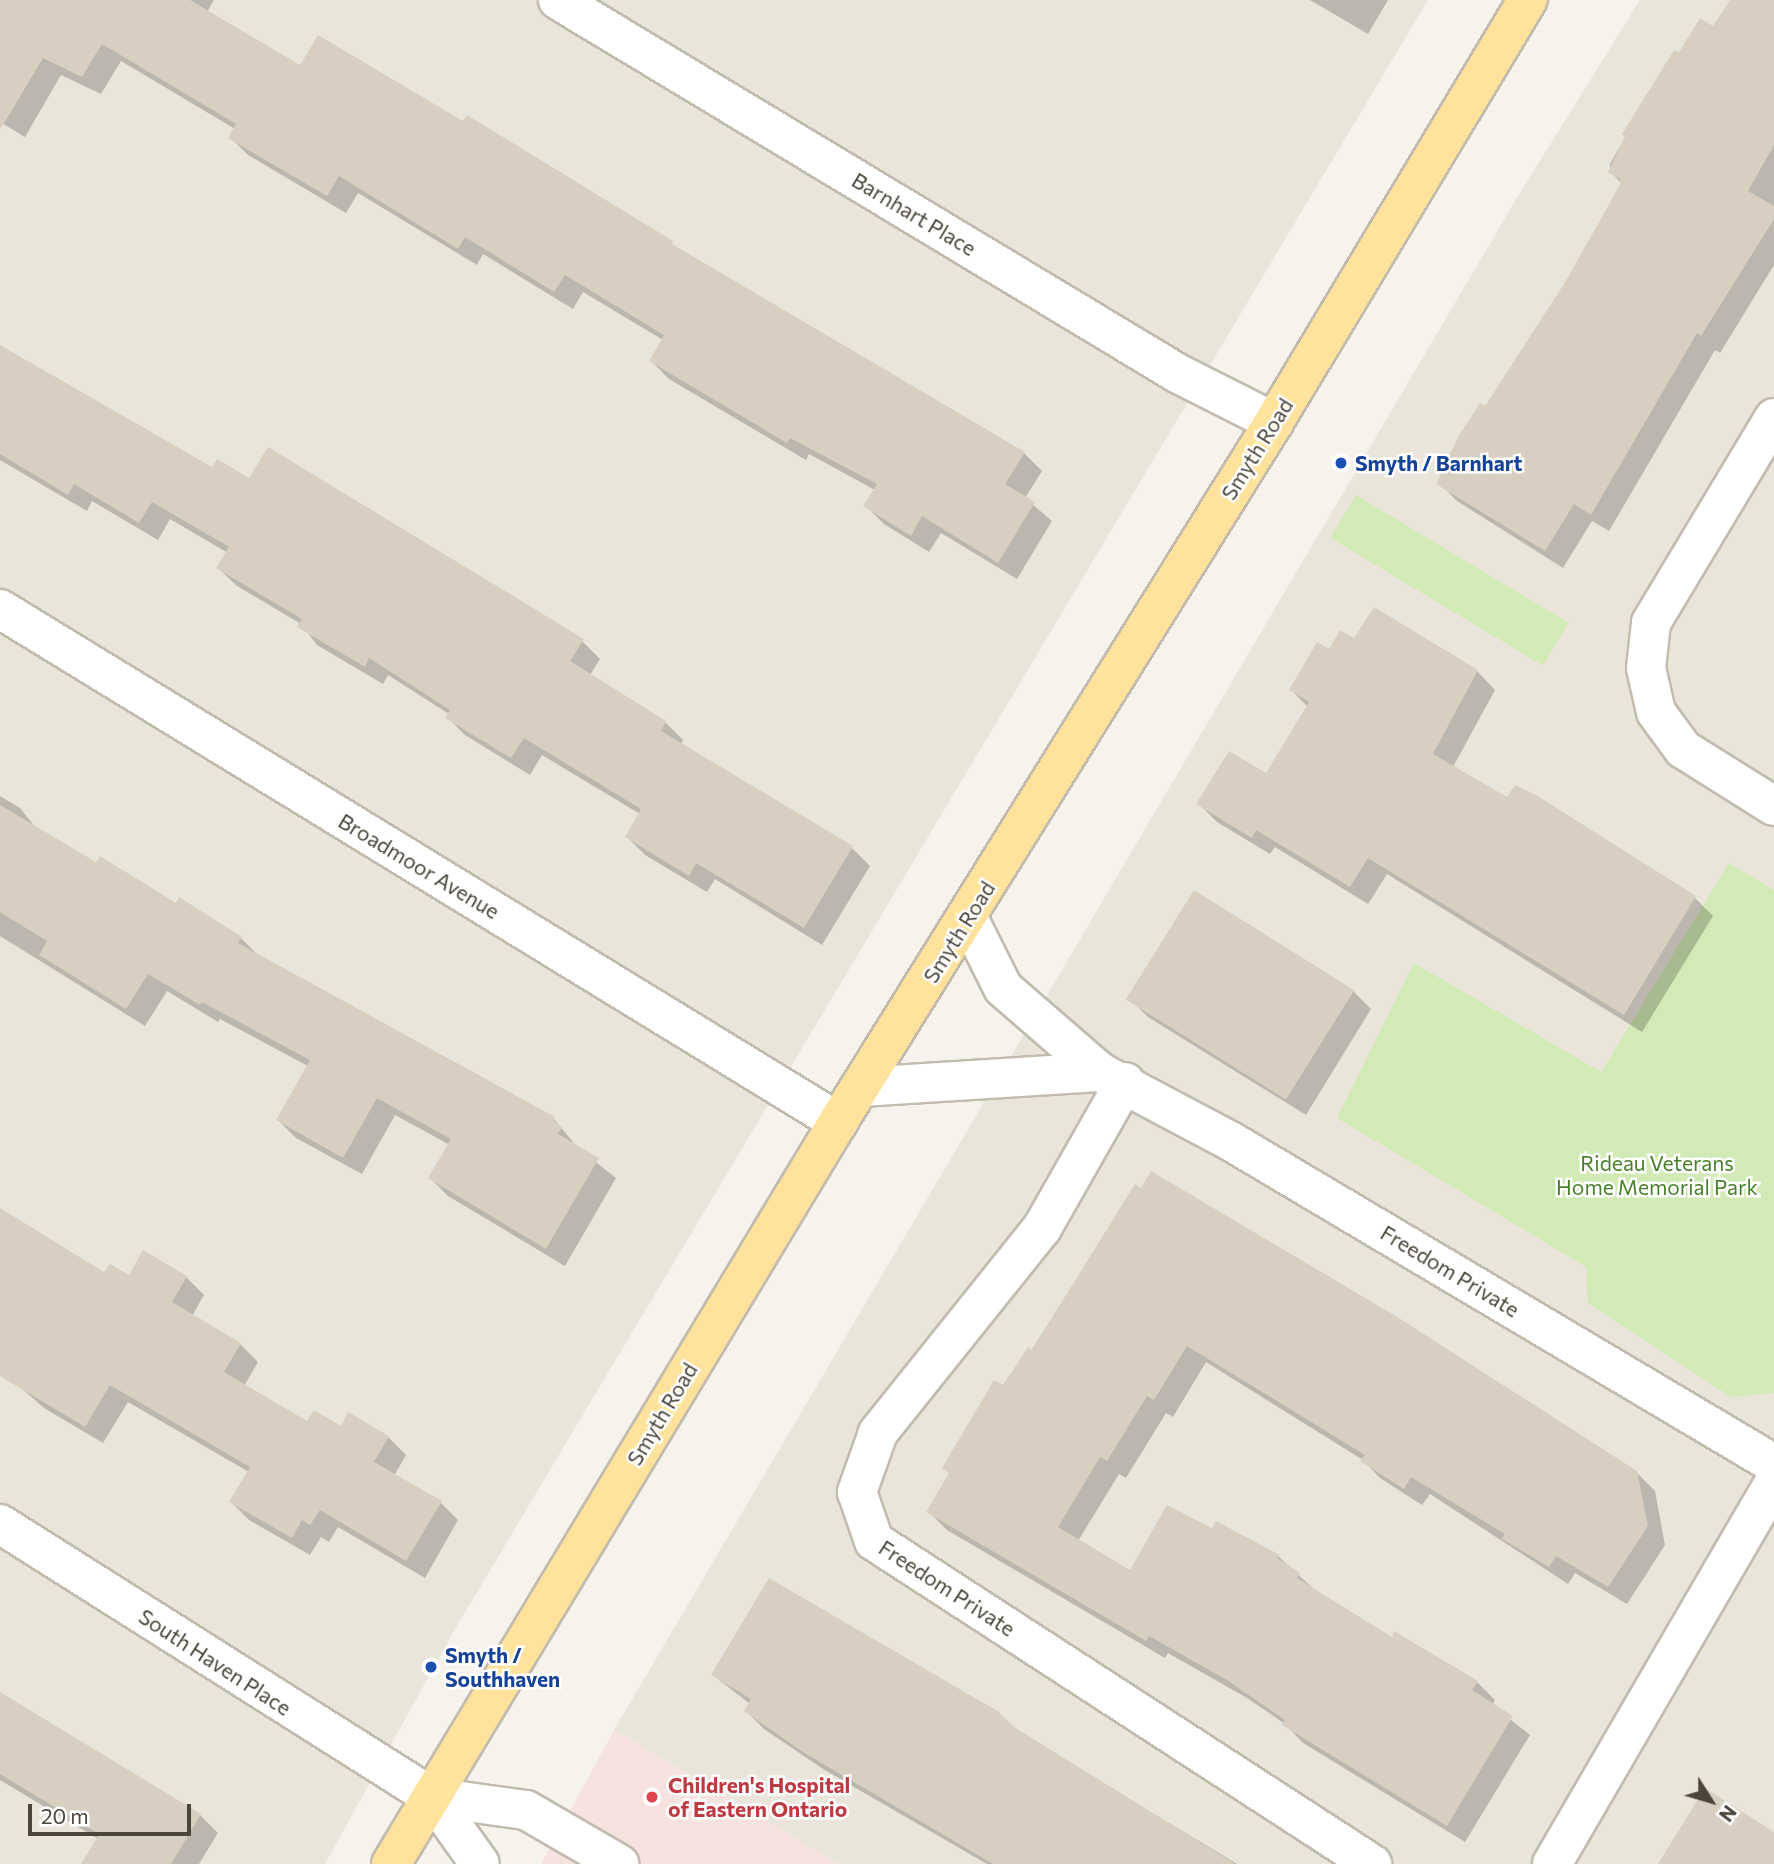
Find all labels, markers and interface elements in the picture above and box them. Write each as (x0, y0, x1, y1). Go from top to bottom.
street label: Barnhart Place (848, 167, 980, 261)
street label: Smyth Road (1216, 394, 1298, 504)
place label: Smyth / Barnhart (1355, 450, 1522, 476)
marker: Smyth / Barnhart (1333, 455, 1349, 471)
street label: Broadmoor Avenue (334, 808, 504, 924)
street label: Smyth Road (918, 877, 1000, 987)
park label: Rideau Veterans Home Memorial Park (1556, 1150, 1758, 1200)
street label: Freedom Private (1376, 1220, 1524, 1322)
street label: Smyth Road (622, 1358, 702, 1470)
street label: Freedom Private (874, 1535, 1020, 1641)
street label: South Haven Place (134, 1603, 296, 1721)
place label: Smyth / Southhaven (445, 1642, 560, 1692)
marker: Smyth / Southhaven (423, 1659, 439, 1675)
north arrow (1676, 1766, 1746, 1836)
place label: Children's Hospital of Eastern Ontario (668, 1772, 850, 1822)
marker: Children's Hospital of Eastern Ontario (642, 1787, 662, 1807)
scale bar (32, 1790, 194, 1834)
text: N (1715, 1801, 1742, 1827)
text: 20 m (41, 1803, 89, 1828)

